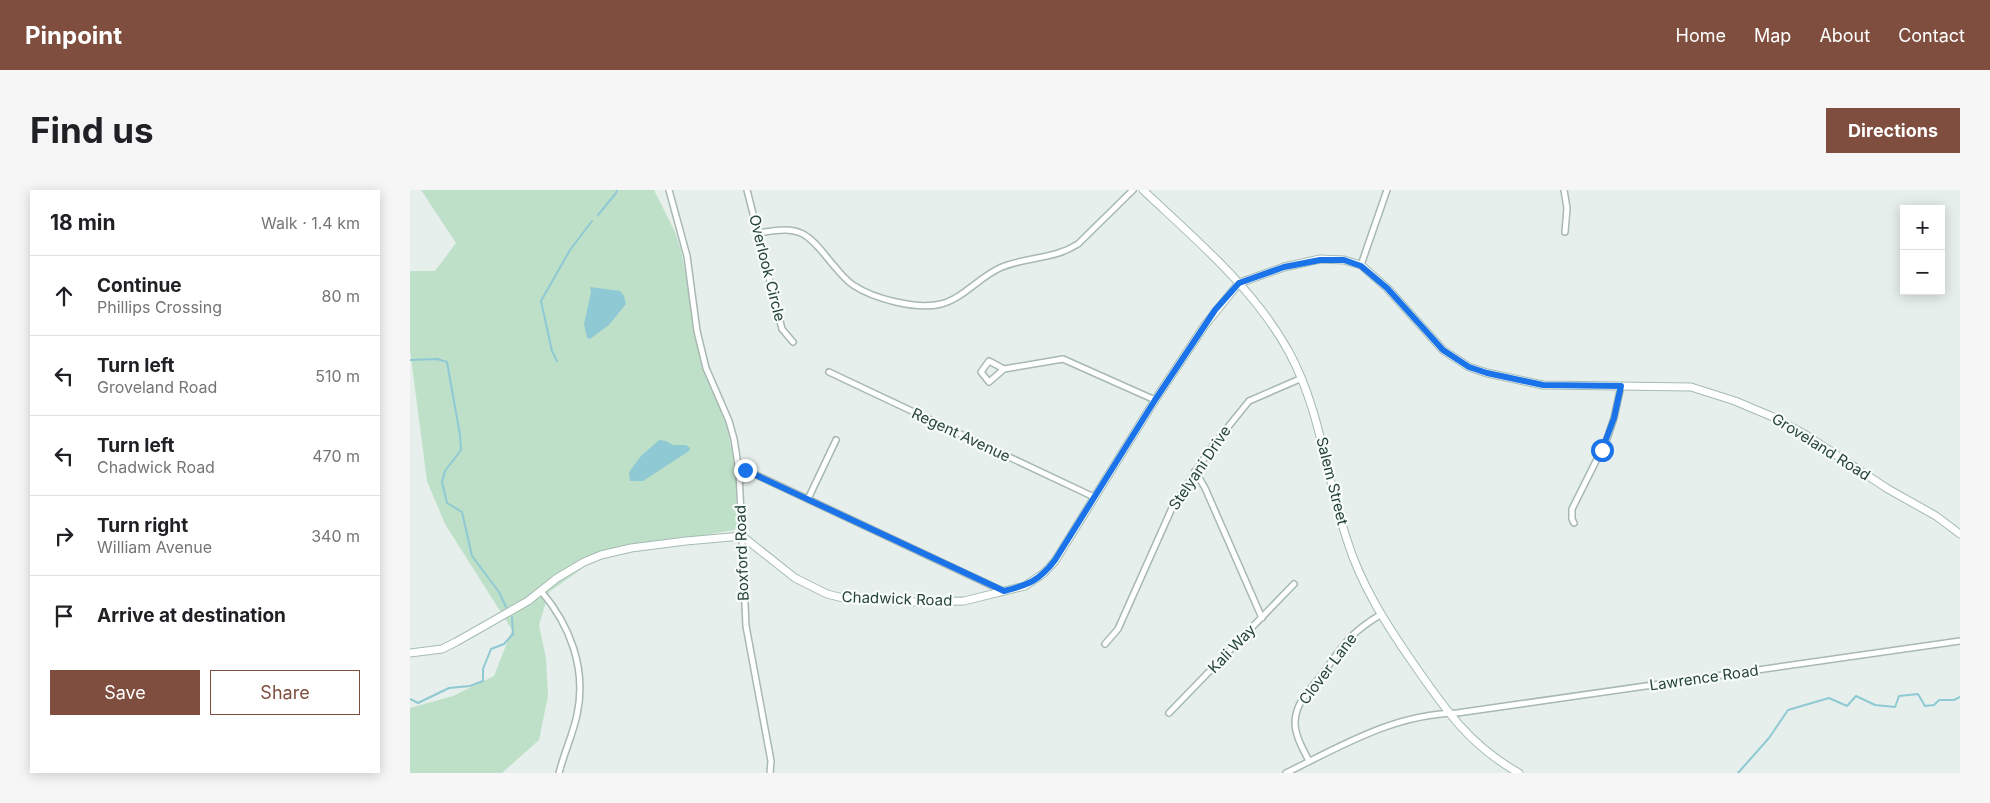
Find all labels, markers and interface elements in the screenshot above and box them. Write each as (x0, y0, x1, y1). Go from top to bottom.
text: Pinpoint (25, 21, 122, 50)
text: Home (1676, 25, 1726, 46)
text: Map (1754, 25, 1791, 46)
text: About (1819, 25, 1870, 46)
text: Contact (1898, 25, 1965, 46)
button: Directions (1826, 108, 1960, 153)
text: Find us (30, 109, 154, 151)
map controls (1900, 205, 1945, 295)
button: + (1900, 205, 1945, 250)
text: 18 min (50, 210, 116, 235)
text: Walk · 1.4 km (261, 213, 360, 233)
street label: Overlook Circle (745, 213, 790, 323)
button: − (1900, 250, 1945, 295)
text: Continue (97, 274, 182, 297)
icon: ahead (50, 282, 78, 310)
text: 80 m (321, 286, 360, 306)
text: Phillips Crossing (97, 297, 222, 317)
text: Turn left (97, 354, 175, 377)
icon: left (50, 362, 78, 390)
text: 510 m (315, 366, 360, 386)
text: Groveland Road (97, 377, 217, 397)
street label: Regent Avenue (909, 403, 1014, 466)
street label: Groveland Road (1768, 409, 1874, 484)
street label: Stelyani Drive (1164, 422, 1235, 513)
text: Turn left (97, 434, 175, 457)
street label: Salem Street (1312, 435, 1353, 527)
route start (1591, 439, 1614, 462)
icon: left (50, 442, 78, 470)
text: 470 m (312, 446, 360, 466)
text: Chadwick Road (97, 457, 215, 477)
route end (734, 459, 757, 482)
street label: Boxford Road (730, 505, 753, 601)
text: Turn right (97, 514, 188, 537)
icon: right (50, 522, 78, 550)
text: 340 m (311, 526, 360, 546)
text: William Avenue (97, 537, 212, 557)
street label: Chadwick Road (841, 587, 953, 610)
icon: arrive (50, 602, 78, 630)
text: Arrive at destination (97, 604, 286, 627)
street label: Kali Way (1204, 620, 1260, 677)
street label: Clover Lane (1295, 629, 1361, 708)
street label: Lawrence Road (1648, 660, 1760, 695)
button: Save (50, 670, 200, 715)
button: Share (210, 670, 360, 715)

